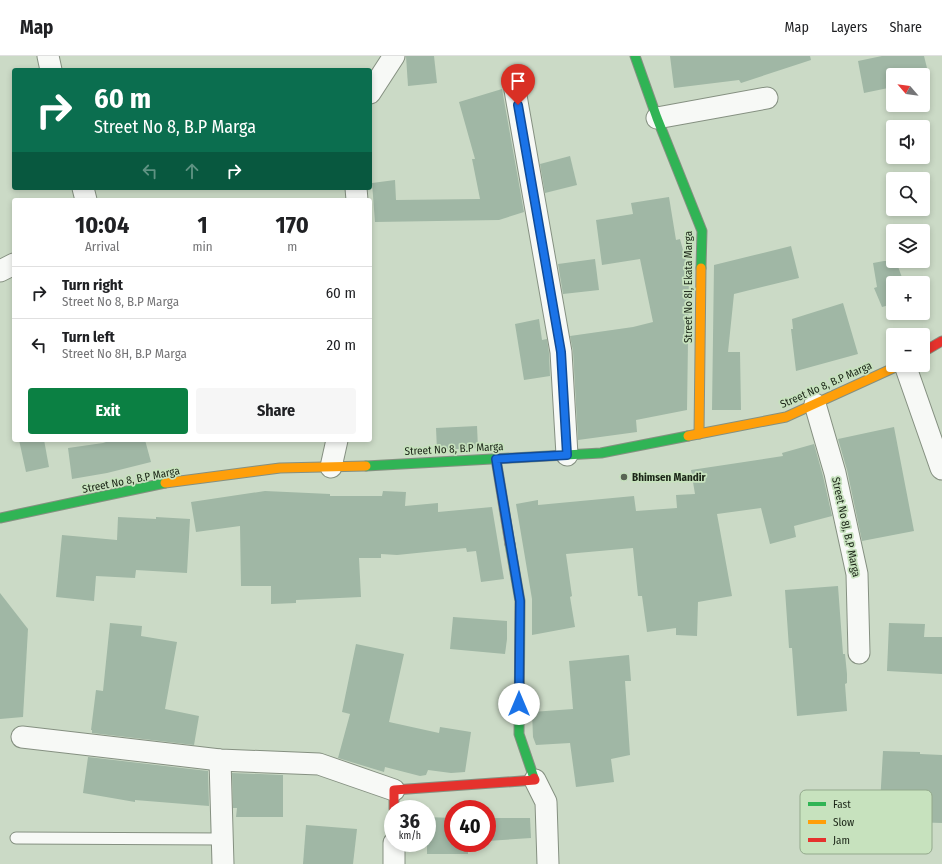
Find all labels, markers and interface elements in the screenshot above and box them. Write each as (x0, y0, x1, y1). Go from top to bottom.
text: Map (20, 16, 53, 39)
text: Map (785, 19, 809, 36)
text: Layers (831, 19, 867, 36)
text: Share (889, 19, 922, 36)
pin (501, 64, 535, 105)
north arrow (886, 68, 930, 112)
map controls (886, 68, 930, 372)
icon: arrive (507, 70, 529, 92)
text: 60 m (94, 82, 151, 115)
icon: right (28, 84, 80, 136)
text: Street No 8, B.P Marga (94, 116, 256, 138)
button: sound (886, 120, 930, 164)
icon: left (139, 160, 161, 182)
icon: ahead (181, 160, 203, 182)
icon: right (223, 160, 245, 182)
button: search (886, 172, 930, 216)
text: 10:04 (75, 211, 129, 239)
text: 1 (197, 211, 208, 239)
text: 170 (276, 211, 309, 239)
button: layers (886, 224, 930, 268)
street label: Street No 8I, Ekata Marga (682, 231, 695, 343)
text: Arrival (85, 239, 119, 254)
text: min (192, 239, 213, 254)
text: m (287, 239, 297, 254)
text: Turn right (62, 276, 123, 294)
button: + (886, 276, 930, 320)
icon: right (28, 282, 50, 304)
text: 60 m (326, 284, 356, 302)
text: Street No 8, B.P Marga (62, 294, 179, 309)
text: Turn left (62, 328, 115, 346)
button: − (886, 328, 930, 372)
icon: left (28, 334, 50, 356)
text: 20 m (327, 336, 356, 354)
text: Street No 8H, B.P Marga (62, 346, 187, 361)
street label: Street No 8, B.P Marga (778, 359, 874, 411)
button: Exit (28, 388, 188, 434)
button: Share (196, 388, 356, 434)
street label: Street No 8, B.P Marga (404, 440, 504, 458)
street label: Street No 8, B.P Marga (81, 464, 181, 496)
place label: Bhimsen Mandir (632, 471, 707, 484)
marker: Bhimsen Mandir (619, 472, 629, 482)
street label: Street No 8J, B.P Marga (829, 476, 863, 578)
position arrow (498, 683, 540, 725)
legend (800, 790, 932, 854)
text: Fast (833, 798, 851, 811)
speed limit sign: 40 (444, 800, 496, 852)
text: 36 (400, 809, 420, 833)
text: Slow (833, 816, 854, 829)
text: km/h (399, 830, 421, 842)
text: Jam (833, 834, 850, 847)

